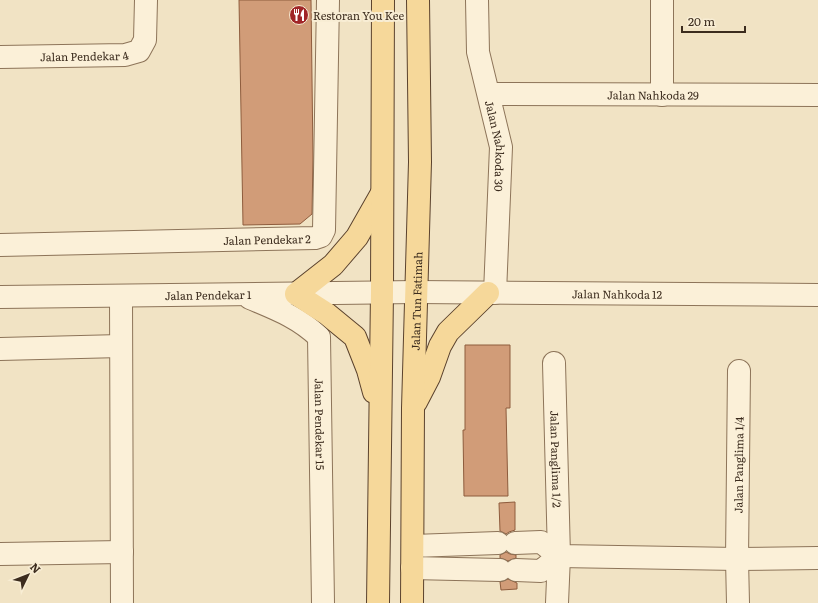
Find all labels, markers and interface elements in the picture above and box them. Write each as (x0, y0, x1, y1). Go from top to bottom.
restaurant icon: Restoran You Kee (288, 4, 310, 26)
place label: Restoran You Kee (313, 7, 404, 23)
scale bar (682, 8, 745, 34)
text: 20 m (688, 12, 715, 30)
street label: Jalan Pendekar 4 (40, 46, 130, 64)
street label: Jalan Nahkoda 29 (607, 86, 699, 103)
street label: Jalan Nahkoda 30 (482, 98, 509, 192)
street label: Jalan Pendekar 2 (223, 230, 311, 248)
street label: Jalan Tun Fatimah (407, 251, 425, 351)
street label: Jalan Nahkoda 12 (572, 285, 663, 302)
street label: Jalan Pendekar 1 (165, 286, 252, 303)
street label: Jalan Pendekar 15 (312, 378, 329, 471)
street label: Jalan Panglima 1/2 (547, 410, 566, 508)
street label: Jalan Panglima 1/4 (729, 417, 747, 513)
north arrow (8, 555, 48, 595)
text: N (27, 559, 45, 576)

